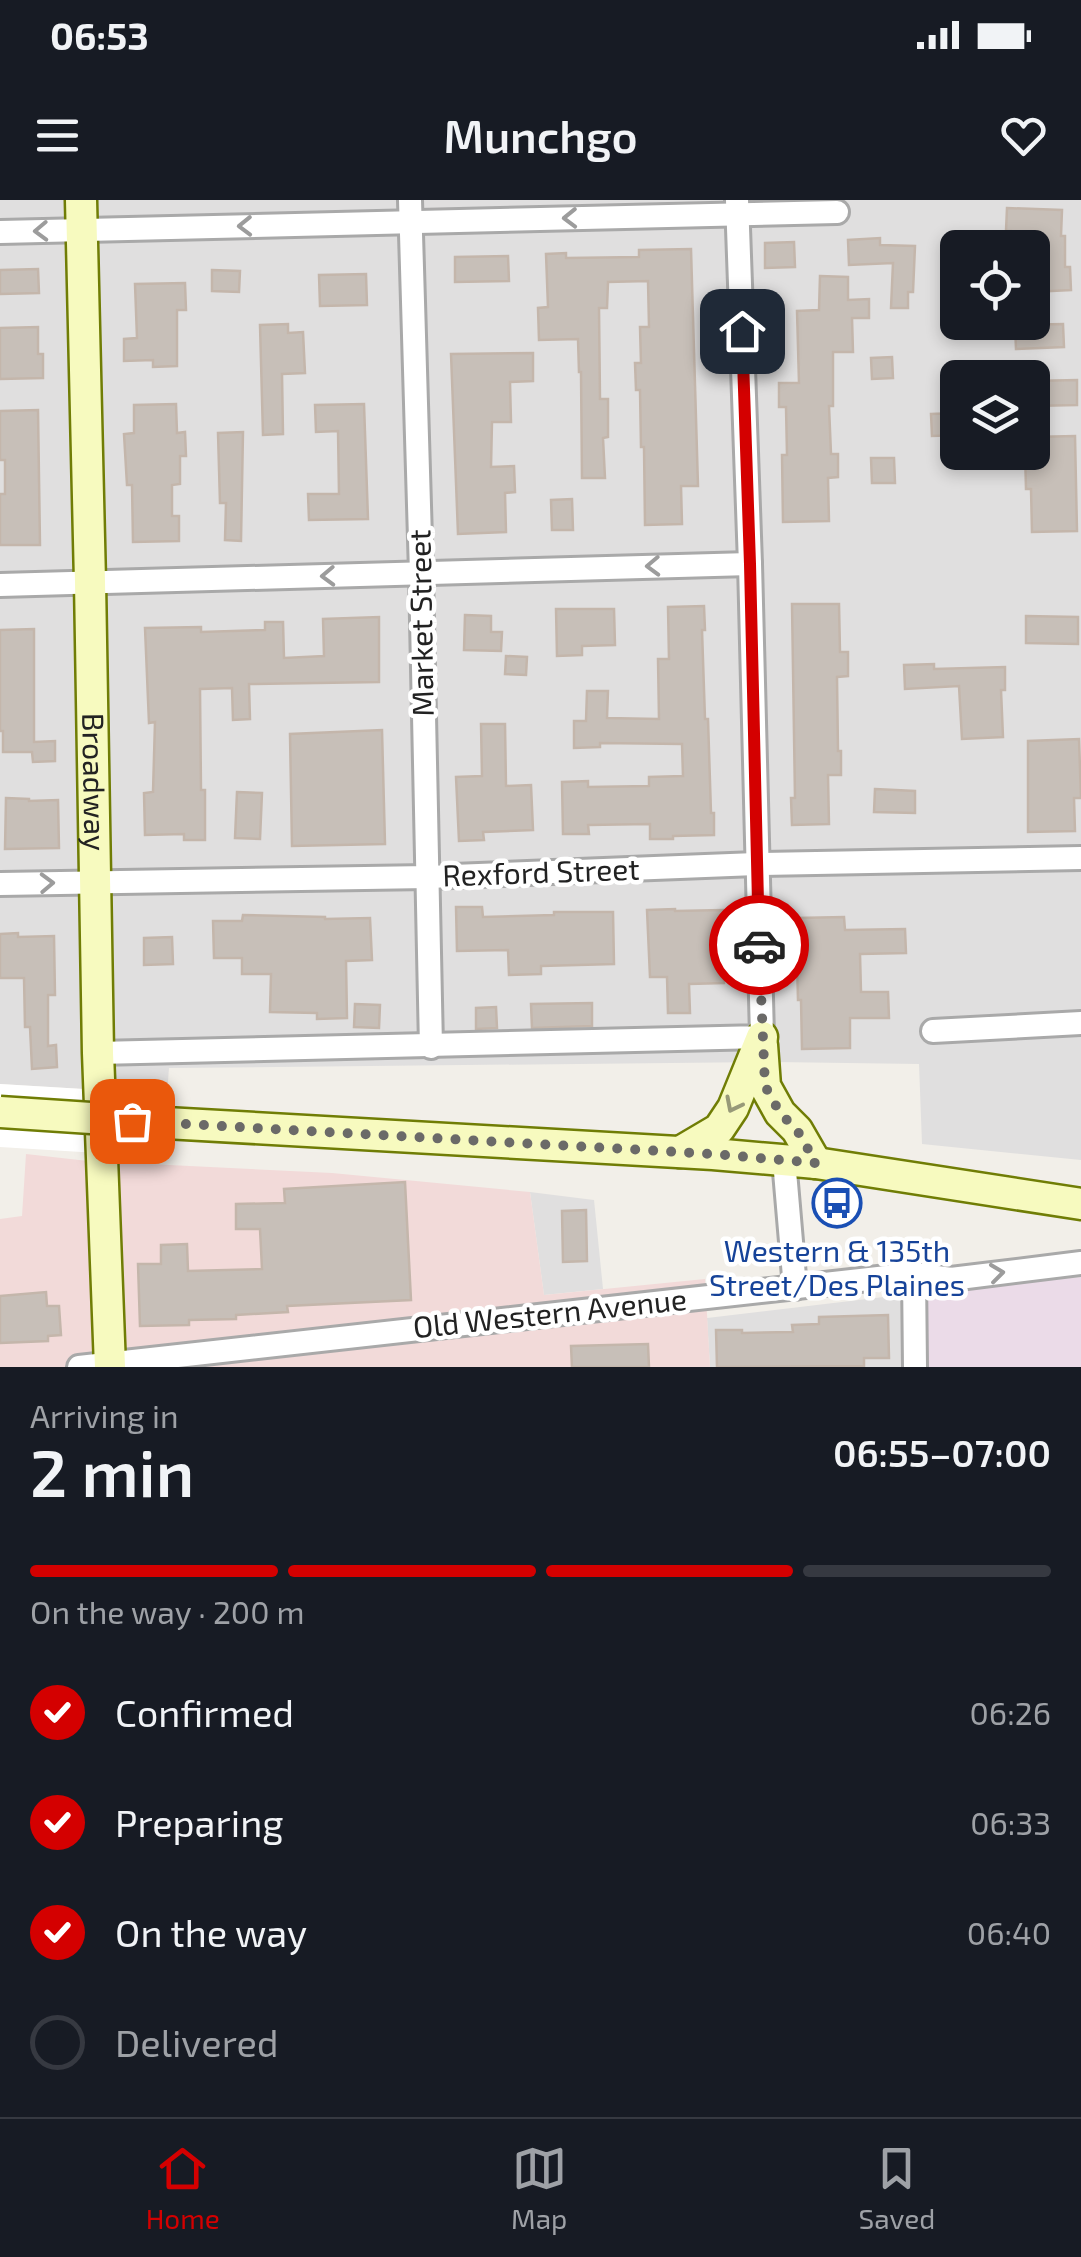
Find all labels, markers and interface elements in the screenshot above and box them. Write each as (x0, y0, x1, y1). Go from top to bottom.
text: 06:53 (50, 12, 149, 58)
icon: menu (30, 108, 85, 163)
text: Munchgo (443, 108, 638, 162)
icon: heart (996, 108, 1051, 163)
one-way arrow (562, 208, 578, 229)
one-way arrow (237, 215, 253, 236)
one-way arrow (32, 221, 48, 242)
map controls (940, 230, 1050, 470)
button: locate (940, 230, 1050, 340)
pin (700, 289, 785, 374)
icon: home (715, 304, 770, 359)
button: layers (940, 360, 1050, 470)
street label: Market Street (400, 529, 440, 717)
one-way arrow (644, 556, 660, 577)
one-way arrow (319, 565, 335, 586)
street label: Broadway (76, 713, 115, 851)
street label: Rexford Street (442, 850, 640, 892)
one-way arrow (40, 872, 56, 893)
courier (709, 895, 809, 995)
icon: car (732, 918, 787, 973)
pin (90, 1079, 175, 1164)
icon: bag (105, 1094, 160, 1149)
one-way arrow (725, 1095, 745, 1113)
bus stop icon: Western & 135th Street/Des Plaines (811, 1177, 863, 1229)
place label: Western & 135th Street/Des Plaines (709, 1232, 965, 1302)
one-way arrow (990, 1263, 1006, 1284)
street label: Old Western Avenue (411, 1280, 689, 1344)
text: Arriving in (30, 1396, 179, 1434)
text: 06:55–07:00 (833, 1429, 1051, 1475)
text: 2 min (30, 1432, 194, 1510)
text: On the way · 200 m (30, 1592, 305, 1630)
icon: check (30, 1685, 85, 1740)
text: Confirmed (115, 1689, 294, 1735)
text: 06:26 (970, 1693, 1051, 1731)
icon: check (30, 1795, 85, 1850)
text: Preparing (115, 1799, 283, 1845)
text: 06:33 (970, 1803, 1051, 1841)
icon: check (30, 1905, 85, 1960)
text: On the way (115, 1909, 307, 1955)
text: 06:40 (967, 1913, 1051, 1951)
text: Delivered (115, 2019, 279, 2065)
tab: Home (146, 2141, 220, 2235)
tab: Map (511, 2141, 567, 2235)
tab: Saved (859, 2141, 935, 2235)

